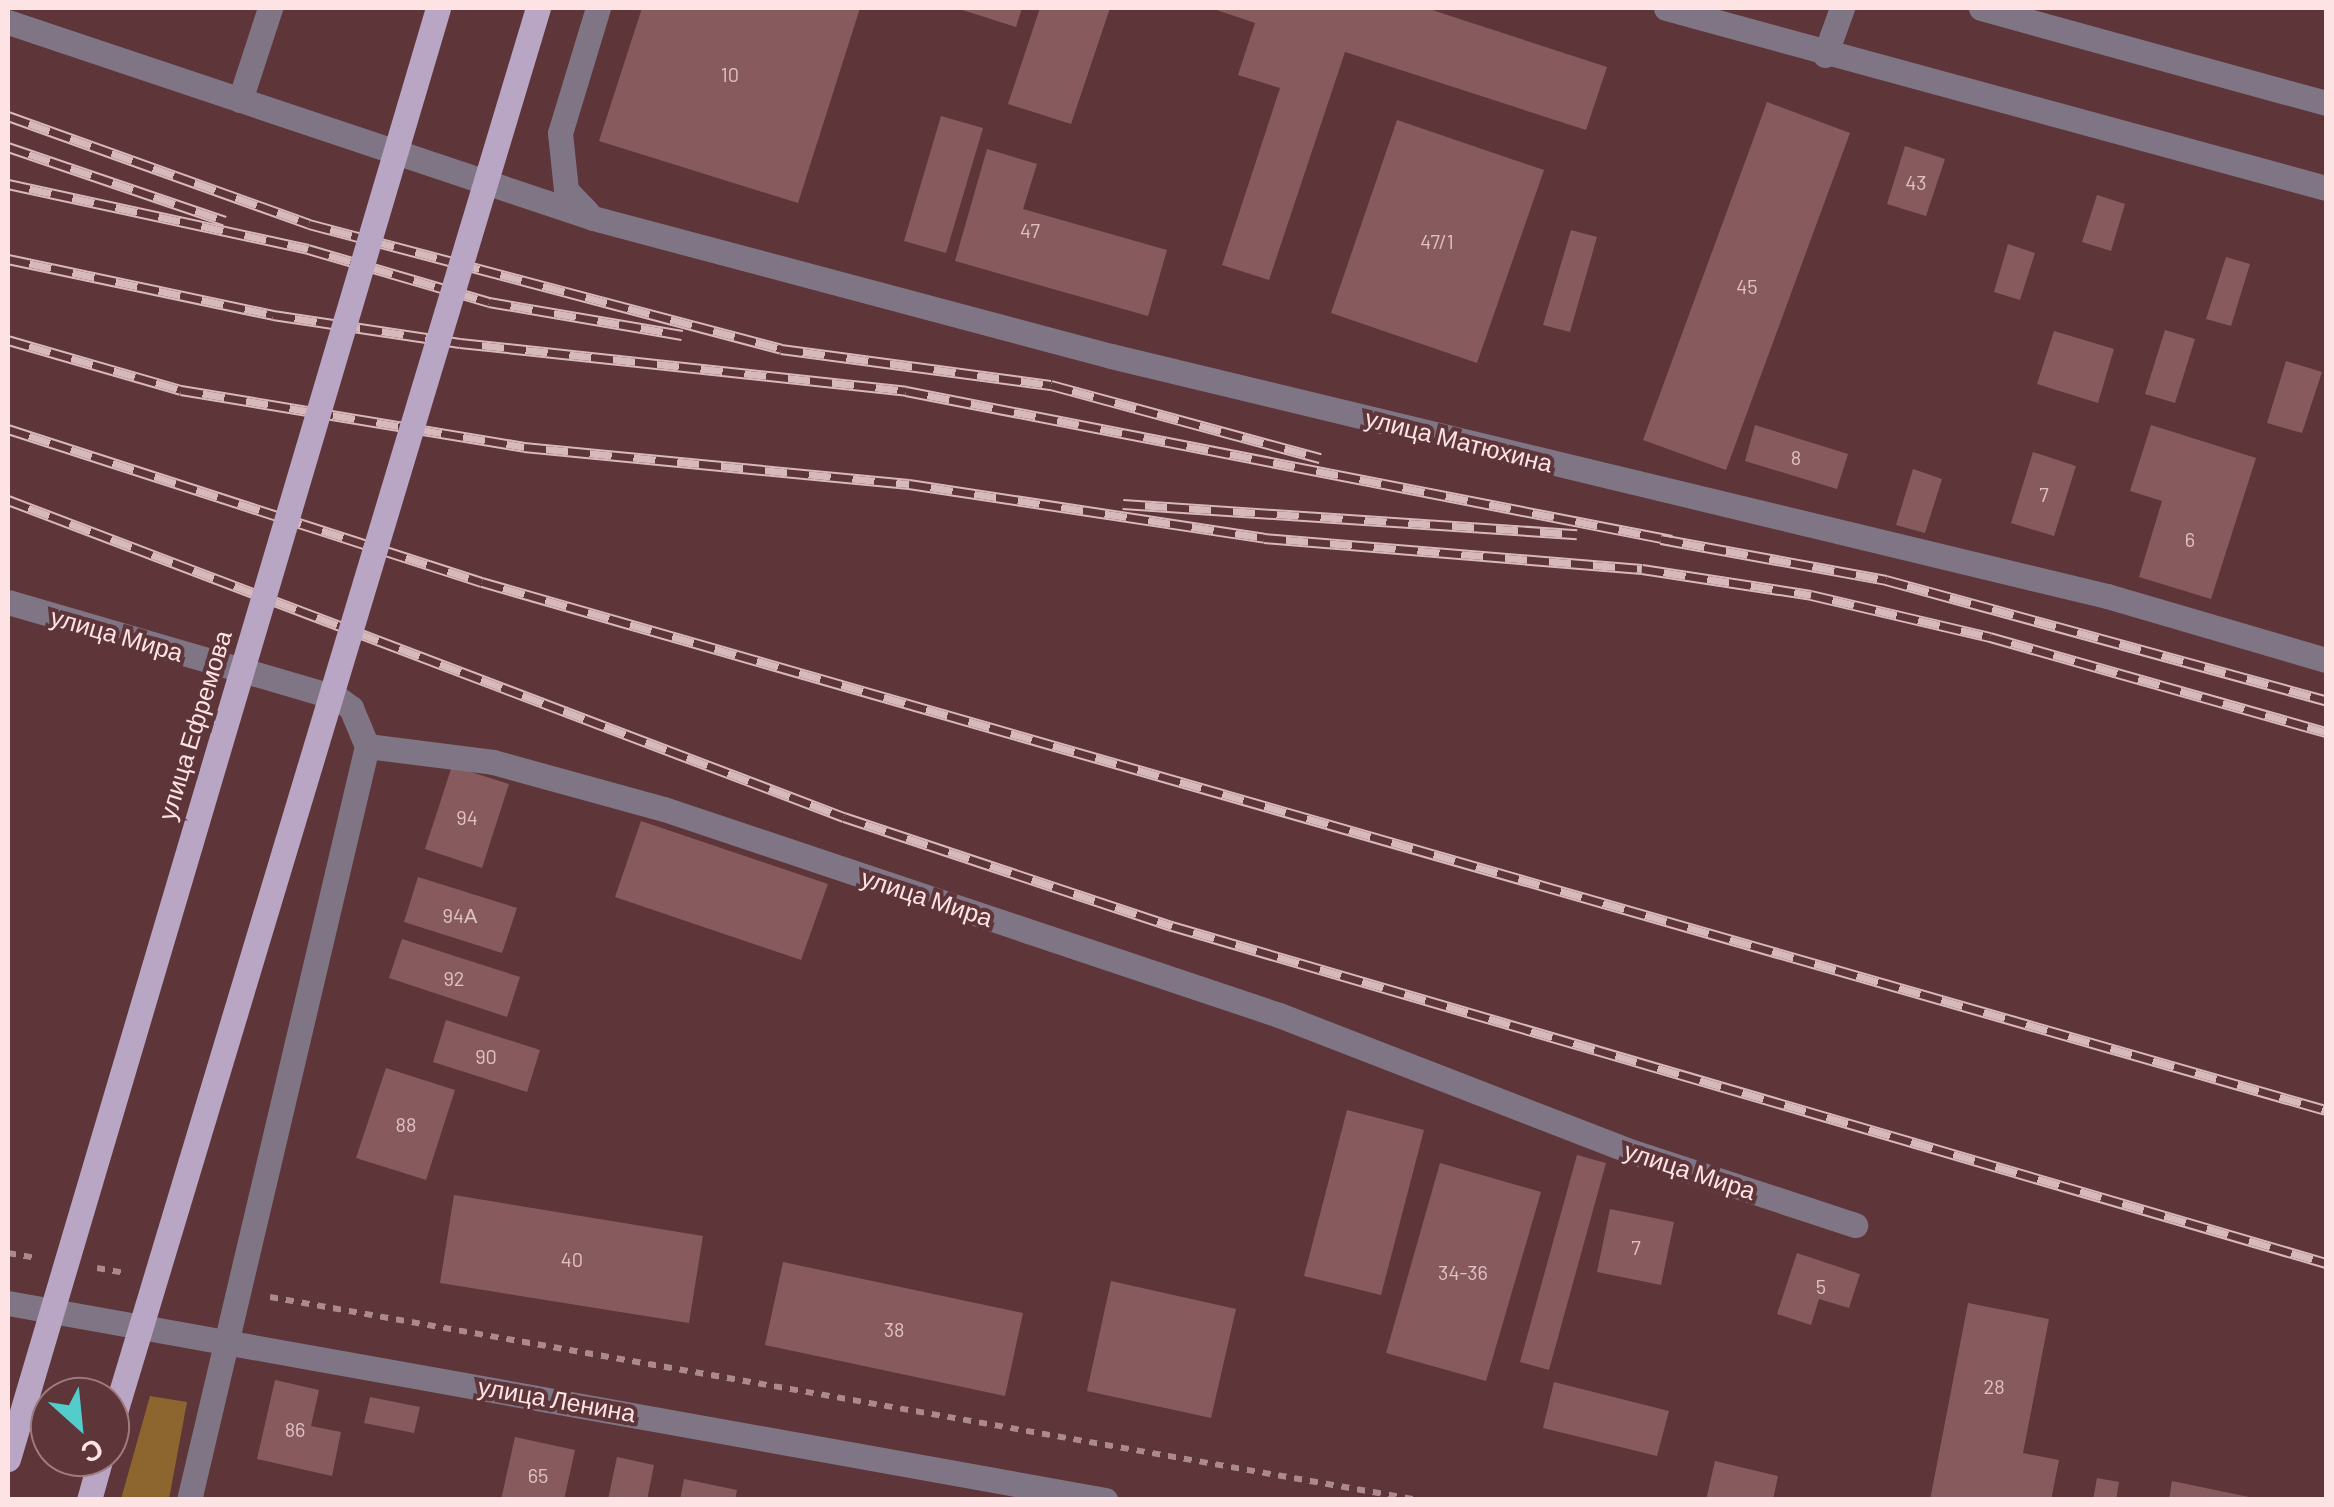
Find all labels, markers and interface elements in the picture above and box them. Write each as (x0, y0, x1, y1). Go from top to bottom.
house number: 10 (721, 62, 739, 86)
house number: 43 (1905, 170, 1927, 194)
house number: 47 (1020, 218, 1040, 242)
house number: 47/1 (1420, 229, 1454, 253)
house number: 45 (1736, 274, 1758, 298)
street label: улица Матюхина (1362, 402, 1556, 478)
house number: 8 (1791, 445, 1801, 469)
house number: 7 (2039, 482, 2049, 506)
house number: 6 (2185, 527, 2195, 551)
street label: улица Мира (47, 601, 187, 667)
street label: улица Ефремова (151, 627, 237, 823)
house number: 94 (456, 805, 478, 829)
street label: улица Мира (858, 862, 996, 932)
house number: 94А (443, 903, 477, 927)
house number: 92 (443, 966, 465, 990)
house number: 90 (475, 1044, 497, 1068)
house number: 88 (396, 1112, 416, 1136)
street label: улица Мира (1621, 1135, 1759, 1205)
house number: 7 (1631, 1235, 1641, 1259)
house number: 40 (561, 1247, 583, 1271)
house number: 34-36 (1438, 1260, 1488, 1284)
house number: 5 (1816, 1274, 1826, 1298)
house number: 38 (884, 1317, 904, 1341)
street label: улица Ленина (476, 1370, 638, 1428)
house number: 28 (1983, 1374, 2005, 1398)
north arrow (30, 1377, 130, 1477)
house number: 86 (285, 1417, 305, 1441)
text: С (76, 1432, 109, 1472)
house number: 65 (528, 1463, 548, 1487)

